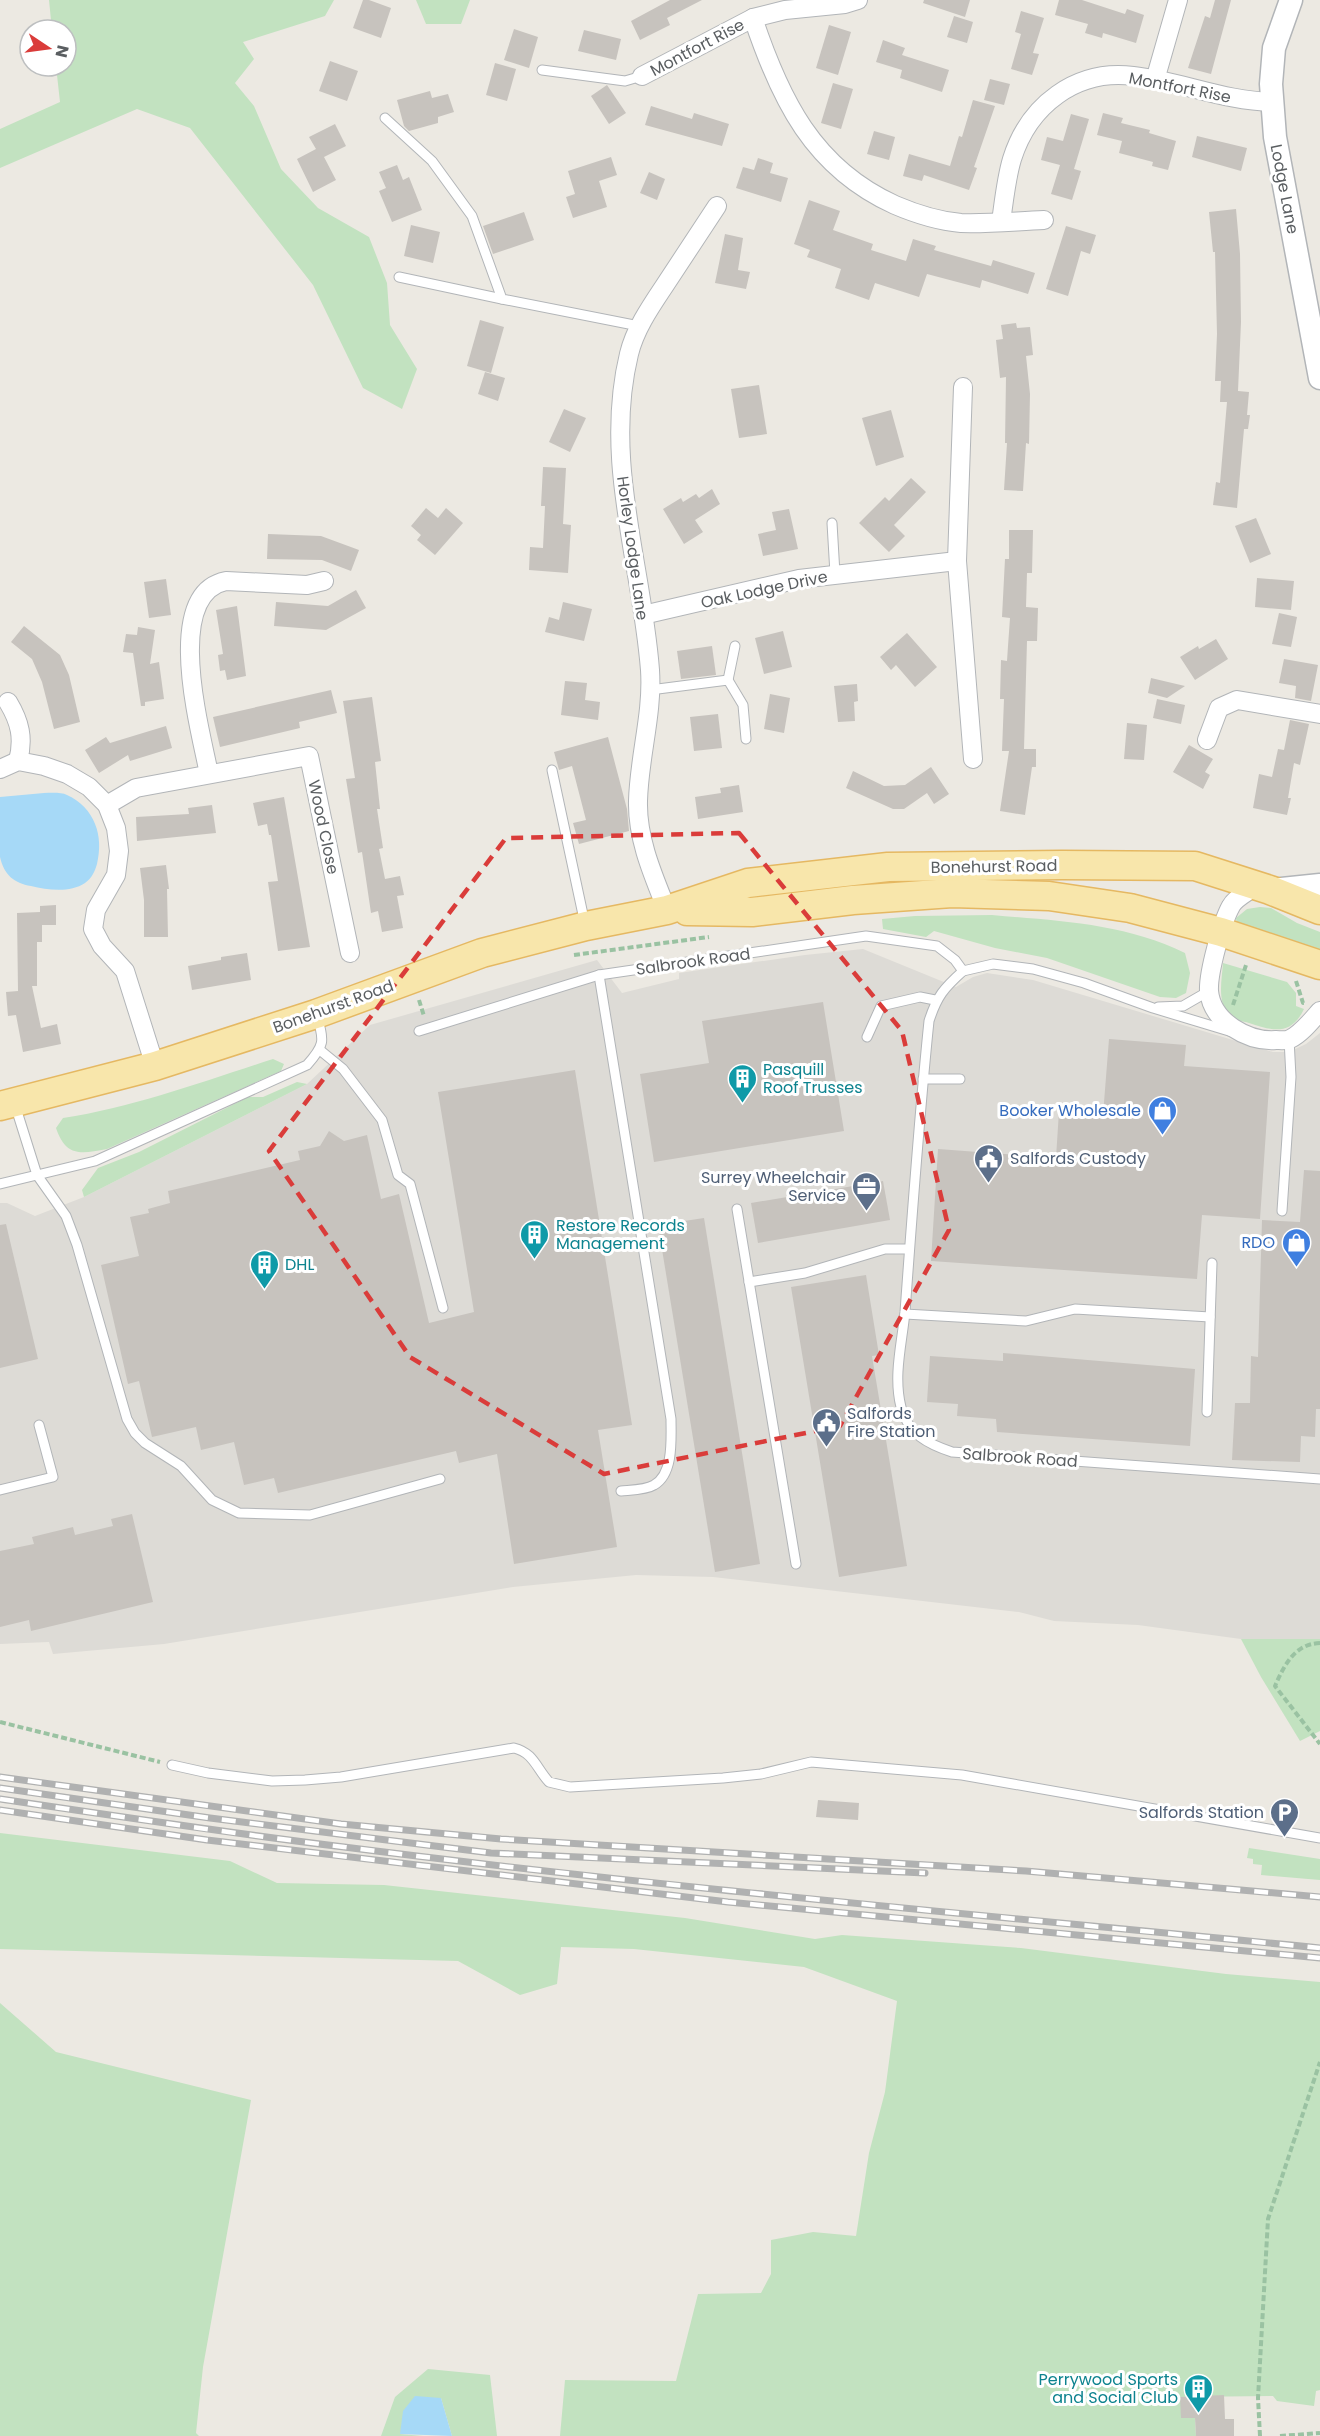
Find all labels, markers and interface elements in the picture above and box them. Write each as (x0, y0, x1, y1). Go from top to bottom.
street label: Montfort Rise (646, 13, 748, 82)
north arrow (18, 18, 78, 78)
text: N (50, 43, 75, 60)
street label: Montfort Rise (1127, 66, 1233, 109)
street label: Lodge Lane (1265, 142, 1304, 236)
street label: Horley Lodge Lane (611, 475, 654, 622)
street label: Oak Lodge Drive (699, 565, 830, 614)
street label: Wood Close (302, 778, 345, 877)
street label: Bonehurst Road (930, 854, 1058, 879)
street label: Salbrook Road (634, 942, 752, 981)
street label: Bonehurst Road (270, 974, 397, 1039)
place label: Pasquill Roof Trusses (763, 1058, 863, 1099)
building icon: Pasquill Roof Trusses (726, 1062, 758, 1104)
shop icon: Booker Wholesale (1146, 1094, 1178, 1136)
place label: Booker Wholesale (999, 1099, 1141, 1122)
public building icon: Salfords Custody (973, 1142, 1005, 1184)
place label: Salfords Custody (1010, 1147, 1146, 1170)
place label: Surrey Wheelchair Service (701, 1166, 846, 1207)
office icon: Surrey Wheelchair Service (851, 1170, 883, 1212)
place label: Restore Records Management (556, 1214, 685, 1255)
building icon: Restore Records Management (519, 1218, 551, 1260)
shop icon: RDO (1280, 1226, 1312, 1268)
place label: RDO (1241, 1231, 1275, 1254)
building icon: DHL (248, 1248, 280, 1290)
place label: DHL (285, 1253, 314, 1276)
place label: Salfords Fire Station (847, 1402, 935, 1443)
public building icon: Salfords Fire Station (810, 1406, 842, 1448)
street label: Salbrook Road (962, 1442, 1078, 1473)
parking icon: Salfords Station (1269, 1796, 1301, 1838)
place label: Salfords Station (1139, 1801, 1264, 1824)
place label: Perrywood Sports and Social Club (1039, 2368, 1178, 2409)
building icon: Perrywood Sports and Social Club (1183, 2372, 1215, 2414)

